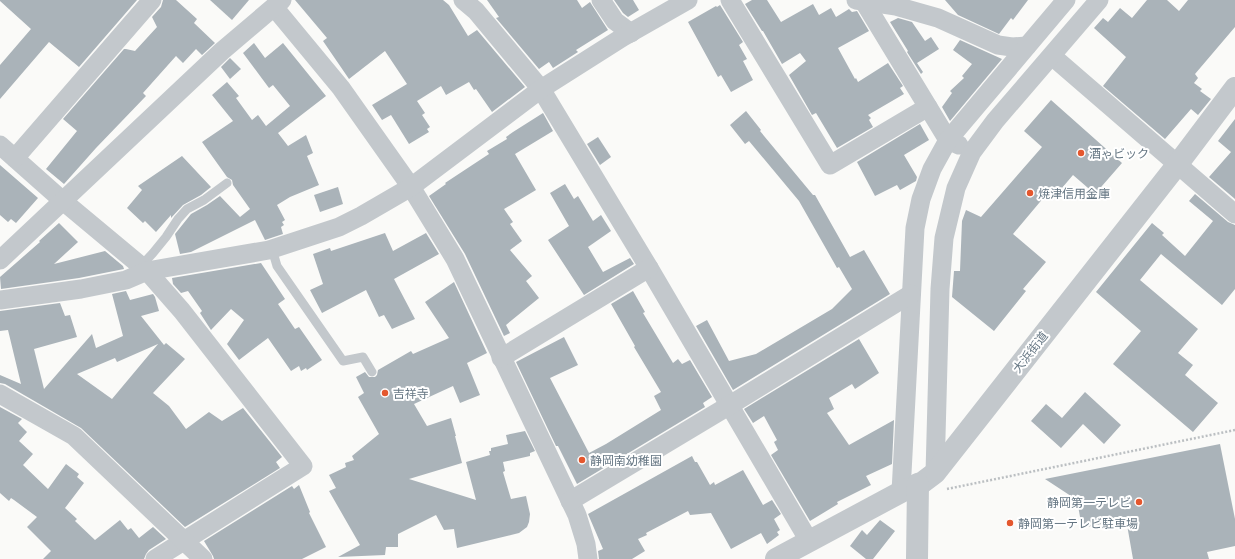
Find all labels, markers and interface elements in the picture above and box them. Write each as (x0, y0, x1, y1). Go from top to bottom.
place label: 酒ゃビック (1089, 146, 1149, 161)
marker: 酒ゃビック (1076, 148, 1086, 158)
place label: 焼津信用金庫 (1038, 186, 1110, 201)
marker: 焼津信用金庫 (1025, 188, 1035, 198)
street label: 大浜街道 (1009, 328, 1051, 376)
place label: 吉祥寺 (393, 386, 429, 401)
marker: 吉祥寺 (380, 388, 390, 398)
place label: 静岡南幼稚園 (590, 453, 662, 468)
marker: 静岡南幼稚園 (577, 455, 587, 465)
place label: 静岡第一テレビ (1047, 495, 1131, 510)
marker: 静岡第一テレビ (1134, 497, 1144, 507)
place label: 静岡第一テレビ駐車場 (1018, 516, 1138, 531)
marker: 静岡第一テレビ駐車場 (1005, 518, 1015, 528)

